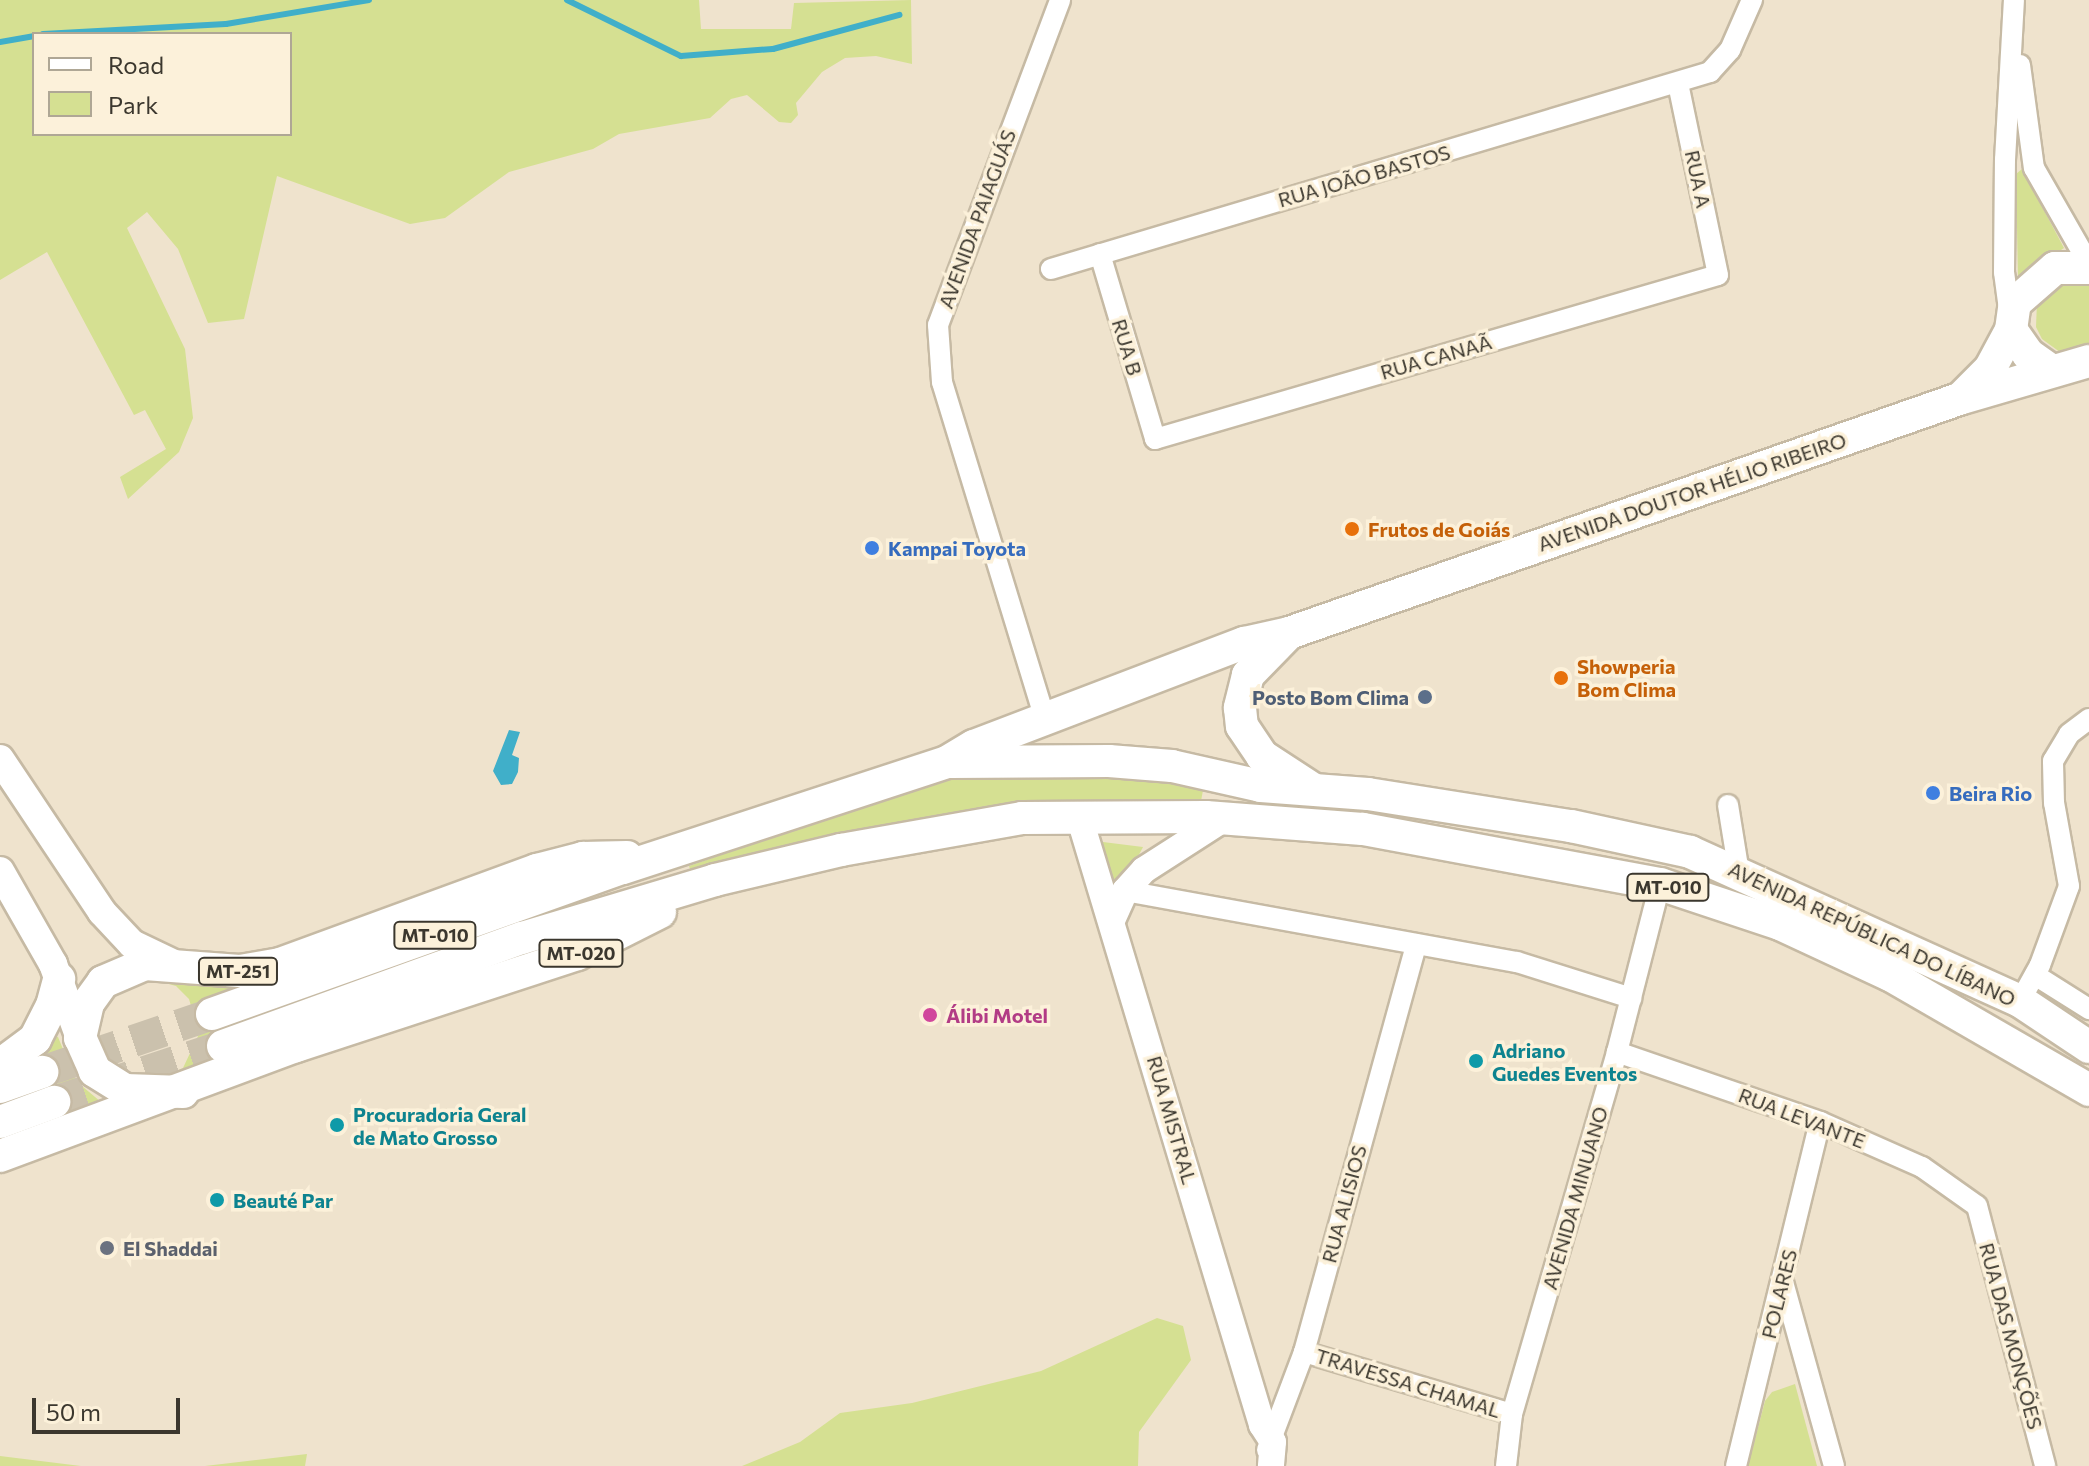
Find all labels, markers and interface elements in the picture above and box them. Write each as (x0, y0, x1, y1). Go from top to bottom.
legend (32, 32, 292, 136)
text: Road (108, 50, 164, 79)
text: Park (108, 90, 158, 119)
street label: AVENIDA PAIAGUÁS (933, 126, 1021, 312)
street label: RUA JOÃO BASTOS (1275, 140, 1453, 212)
street label: RUA A (1680, 148, 1716, 210)
street label: RUA B (1107, 316, 1147, 378)
street label: RUA CANAÃ (1378, 330, 1494, 384)
street label: AVENIDA DOUTOR HÉLIO RIBEIRO (1535, 428, 1849, 556)
place label: Frutos de Goiás (1368, 517, 1510, 541)
marker: Frutos de Goiás (1343, 520, 1361, 538)
place label: Kampai Toyota (888, 536, 1026, 560)
marker: Kampai Toyota (863, 539, 881, 557)
place label: Showperia Bom Clima (1577, 654, 1676, 701)
marker: Showperia Bom Clima (1552, 669, 1570, 687)
place label: Posto Bom Clima (1252, 685, 1409, 709)
marker: Posto Bom Clima (1416, 688, 1434, 706)
place label: Beira Rio (1949, 781, 2032, 805)
marker: Beira Rio (1924, 784, 1942, 802)
street label: AVENIDA REPÚBLICA DO LÍBANO (1725, 857, 2019, 1011)
road number: MT-010 (1626, 873, 1710, 901)
road number: MT-010 (393, 921, 477, 949)
road number: MT-020 (537, 939, 625, 967)
road number: MT-251 (196, 957, 280, 985)
place label: Álibi Motel (946, 1003, 1048, 1027)
marker: Álibi Motel (921, 1006, 939, 1024)
place label: Adriano Guedes Eventos (1492, 1038, 1637, 1085)
marker: Adriano Guedes Eventos (1467, 1052, 1485, 1070)
street label: RUA MISTRAL (1142, 1053, 1202, 1187)
street label: RUA LEVANTE (1735, 1083, 1869, 1153)
place label: Procuradoria Geral de Mato Grosso (353, 1102, 527, 1149)
street label: AVENIDA MINUANO (1537, 1104, 1613, 1292)
marker: Procuradoria Geral de Mato Grosso (328, 1116, 346, 1134)
street label: RUA ALISIOS (1317, 1143, 1371, 1265)
place label: Beauté Par (233, 1188, 333, 1212)
marker: Beauté Par (208, 1191, 226, 1209)
place label: El Shaddai (123, 1236, 218, 1260)
marker: El Shaddai (98, 1239, 116, 1257)
street label: RUA DAS MONÇÕES (1975, 1240, 2047, 1432)
street label: POLARES (1756, 1247, 1802, 1341)
street label: TRAVESSA CHAMAL (1313, 1343, 1503, 1423)
scale bar (36, 1382, 184, 1432)
text: 50 m (46, 1397, 101, 1426)

